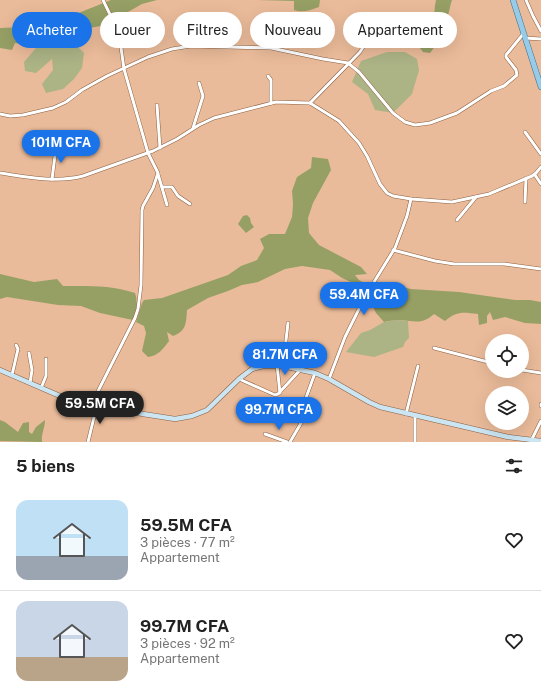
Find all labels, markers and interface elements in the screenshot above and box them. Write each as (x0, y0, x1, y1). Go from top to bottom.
chip: Acheter (12, 12, 92, 48)
chip: Louer (100, 12, 165, 48)
chip: Filtres (173, 12, 242, 48)
chip: Nouveau (250, 12, 335, 48)
chip: Appartement (343, 12, 457, 48)
pin: 101M CFA (20, 130, 102, 164)
text: 101M CFA (31, 135, 91, 150)
pin: 59.4M CFA (318, 282, 410, 316)
text: 59.4M CFA (329, 287, 399, 302)
map controls (485, 334, 529, 430)
button: locate (485, 334, 529, 378)
pin: 81.7M CFA (239, 342, 331, 376)
text: 81.7M CFA (252, 347, 318, 362)
button: layers (485, 386, 529, 430)
pin: 59.5M CFA (54, 391, 146, 425)
text: 59.5M CFA (65, 396, 135, 411)
pin: 99.7M CFA (233, 397, 325, 431)
text: 99.7M CFA (245, 402, 313, 417)
icon: filters (503, 455, 525, 477)
text: 5 biens (16, 456, 75, 476)
text: 59.5M CFA (140, 515, 232, 535)
icon: home (48, 516, 96, 564)
icon: heart (503, 529, 525, 551)
text: 3 pièces · 77 m² (140, 535, 235, 550)
text: Appartement (140, 550, 220, 565)
text: 99.7M CFA (140, 616, 229, 636)
icon: home (48, 617, 96, 665)
icon: heart (503, 630, 525, 652)
text: 3 pièces · 92 m² (140, 636, 235, 651)
text: Appartement (140, 651, 220, 666)

